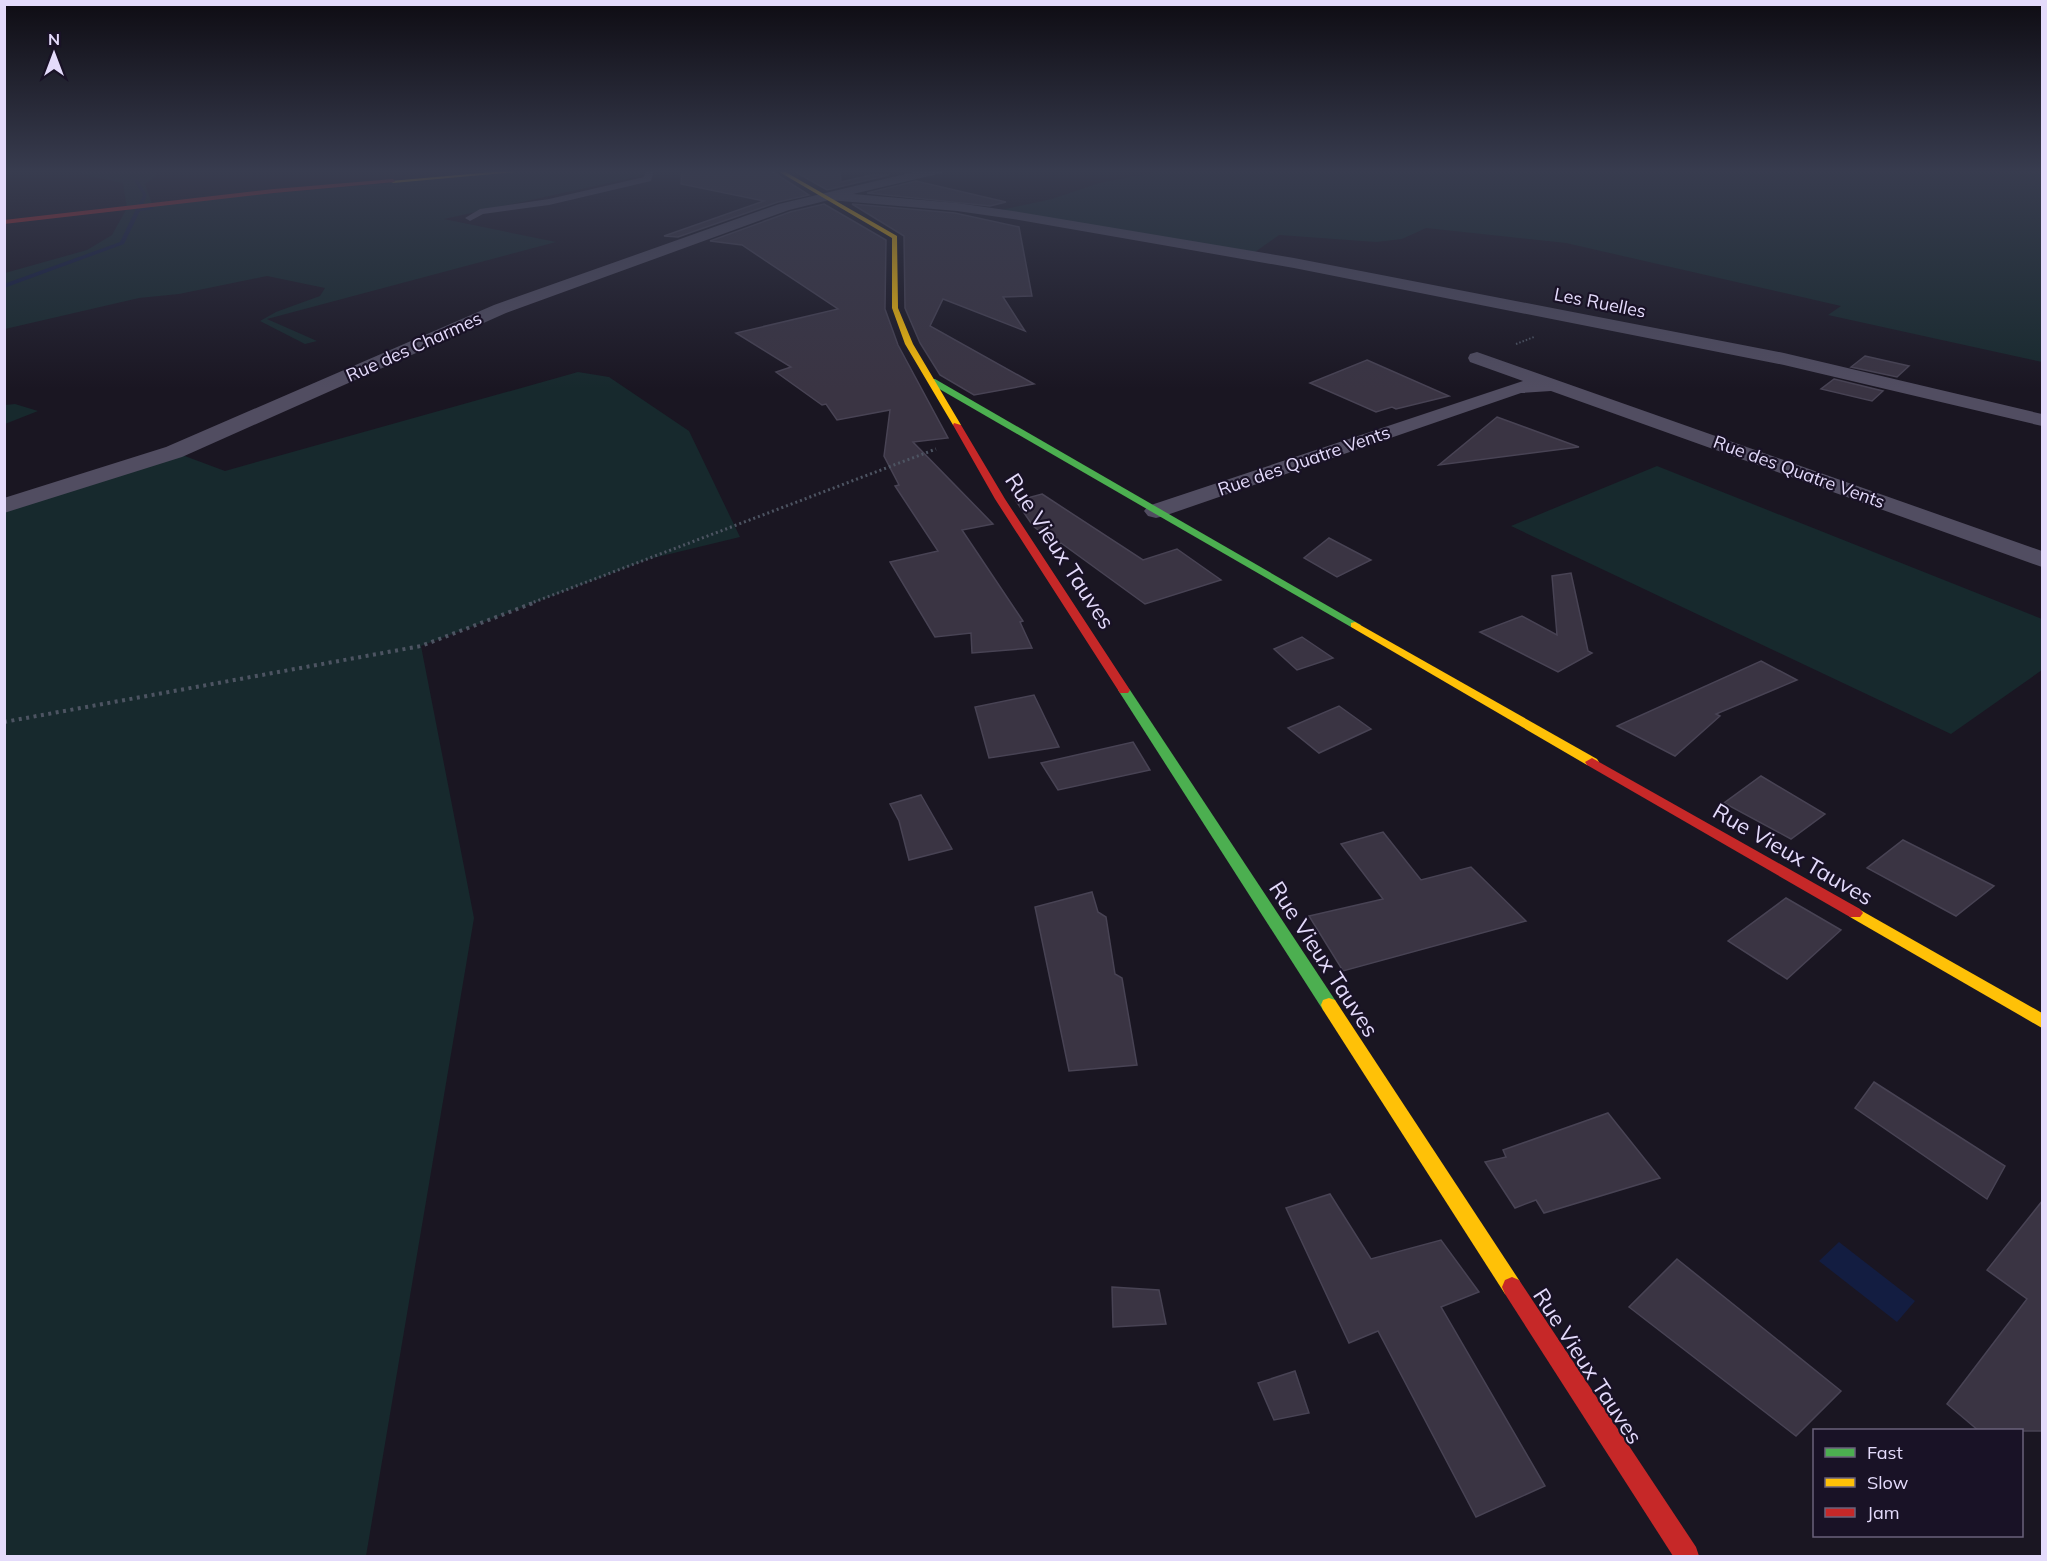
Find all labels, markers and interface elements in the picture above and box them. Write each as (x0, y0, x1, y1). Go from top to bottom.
north arrow (24, 24, 84, 84)
text: N (48, 29, 60, 49)
street label: Les Ruelles (1552, 282, 1648, 323)
street label: Rue des Charmes (342, 306, 485, 387)
street label: Rue des Quatre Vents (1215, 420, 1393, 501)
street label: Rue des Quatre Vents (1710, 430, 1888, 513)
street label: Rue Vieux Tauves (999, 468, 1121, 634)
street label: Rue Vieux Tauves (1708, 797, 1878, 911)
street label: Rue Vieux Tauves (1263, 876, 1385, 1042)
street label: Rue Vieux Tauves (1527, 1283, 1649, 1449)
legend (1813, 1429, 2023, 1537)
text: Fast (1867, 1441, 1903, 1464)
text: Slow (1867, 1471, 1909, 1494)
text: Jam (1867, 1501, 1900, 1524)

